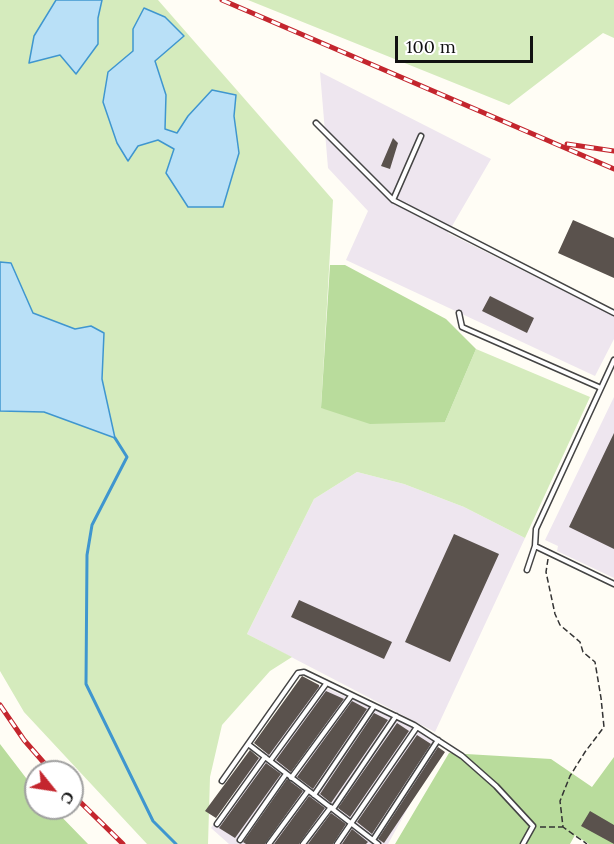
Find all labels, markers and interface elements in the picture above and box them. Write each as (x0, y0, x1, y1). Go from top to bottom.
scale bar (398, 24, 536, 62)
text: 100 m (406, 35, 456, 58)
north arrow (24, 760, 84, 820)
text: С (56, 788, 79, 808)

